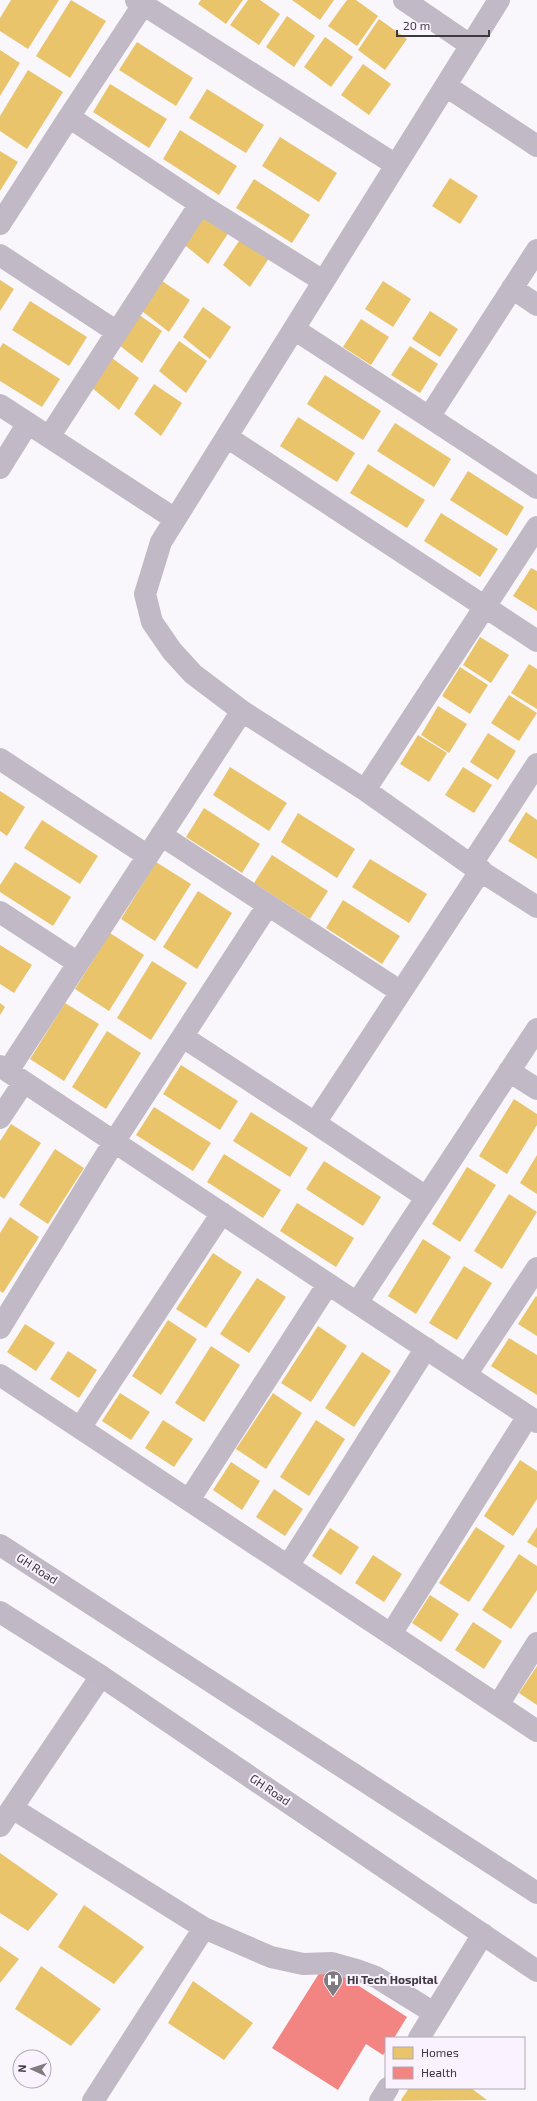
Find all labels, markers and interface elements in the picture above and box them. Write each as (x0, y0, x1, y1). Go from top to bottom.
scale bar (397, 12, 489, 38)
text: 20 m (403, 18, 430, 32)
street label: GH Road (14, 1550, 61, 1587)
street label: GH Road (248, 1771, 293, 1808)
hospital icon: Hi Tech Hospital (322, 1969, 344, 1997)
place label: Hi Tech Hospital (347, 1972, 438, 1986)
legend (385, 2037, 525, 2089)
text: Homes (421, 2045, 459, 2059)
north arrow (12, 2049, 52, 2089)
text: N (15, 2064, 28, 2073)
text: Health (421, 2065, 457, 2079)

